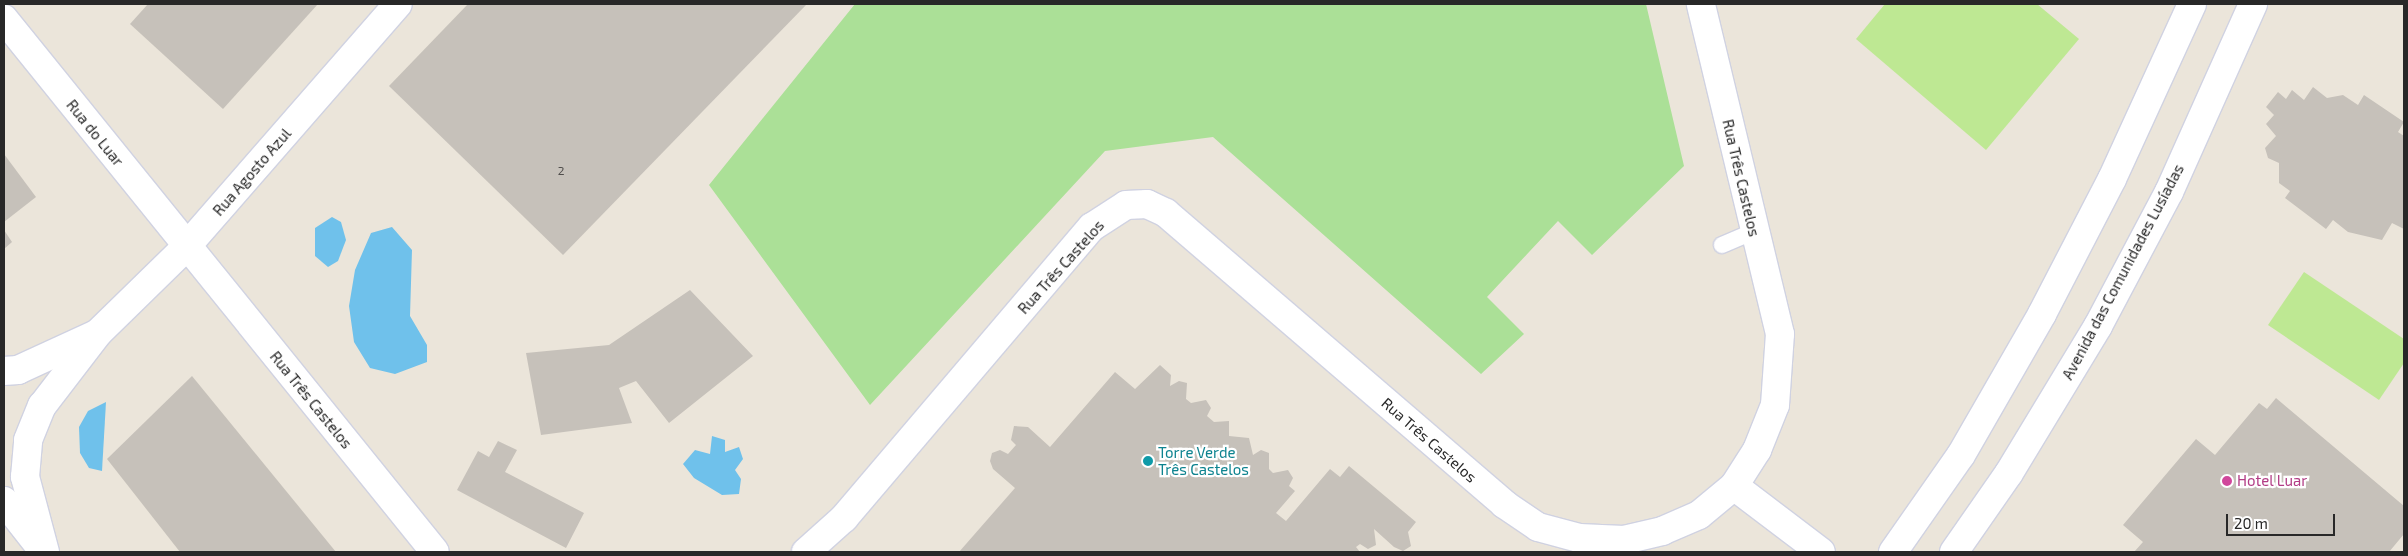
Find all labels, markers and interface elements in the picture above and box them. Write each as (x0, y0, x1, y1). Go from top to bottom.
street label: Rua do Luar (63, 96, 127, 170)
street label: Rua Três Castelos (1719, 117, 1763, 239)
street label: Rua Agosto Azul (209, 124, 295, 220)
street label: Avenida das Comunidades Lusíadas (2058, 161, 2188, 383)
house number: 2 (558, 164, 564, 178)
street label: Rua Três Castelos (1014, 216, 1108, 318)
street label: Rua Três Castelos (266, 348, 356, 452)
street label: Rua Três Castelos (1378, 394, 1480, 486)
place label: Torre Verde Três Castelos (1158, 443, 1249, 478)
marker: Torre Verde Três Castelos (1142, 455, 1154, 467)
place label: Hotel Luar (2237, 472, 2308, 490)
marker: Hotel Luar (2221, 475, 2233, 487)
scale bar (2228, 504, 2337, 536)
text: 20 m (2234, 514, 2268, 532)

